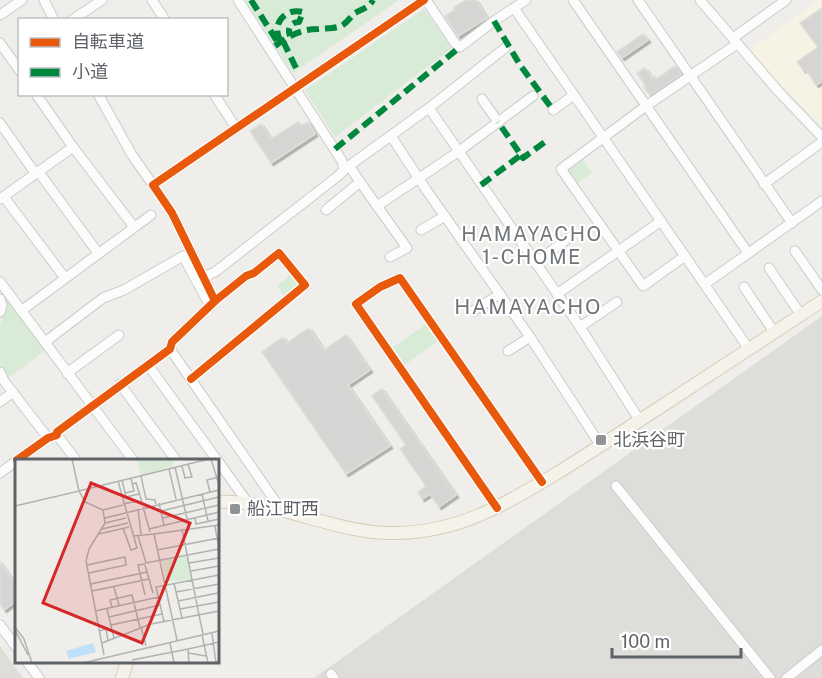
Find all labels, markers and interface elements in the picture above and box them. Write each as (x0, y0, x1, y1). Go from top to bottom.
legend (18, 18, 228, 96)
text: 自転車道 (72, 31, 144, 52)
text: 小道 (72, 61, 108, 82)
district label: HAMAYACHO 1-CHOME (461, 222, 603, 269)
district label: HAMAYACHO (454, 294, 602, 319)
place label: 北浜谷町 (613, 429, 685, 450)
marker: 北浜谷町 (594, 433, 608, 447)
inset map (15, 459, 219, 663)
place label: 船江町西 (247, 498, 319, 519)
marker: 船江町西 (228, 502, 242, 516)
scale bar (612, 621, 741, 659)
text: 100 m (621, 631, 670, 652)

